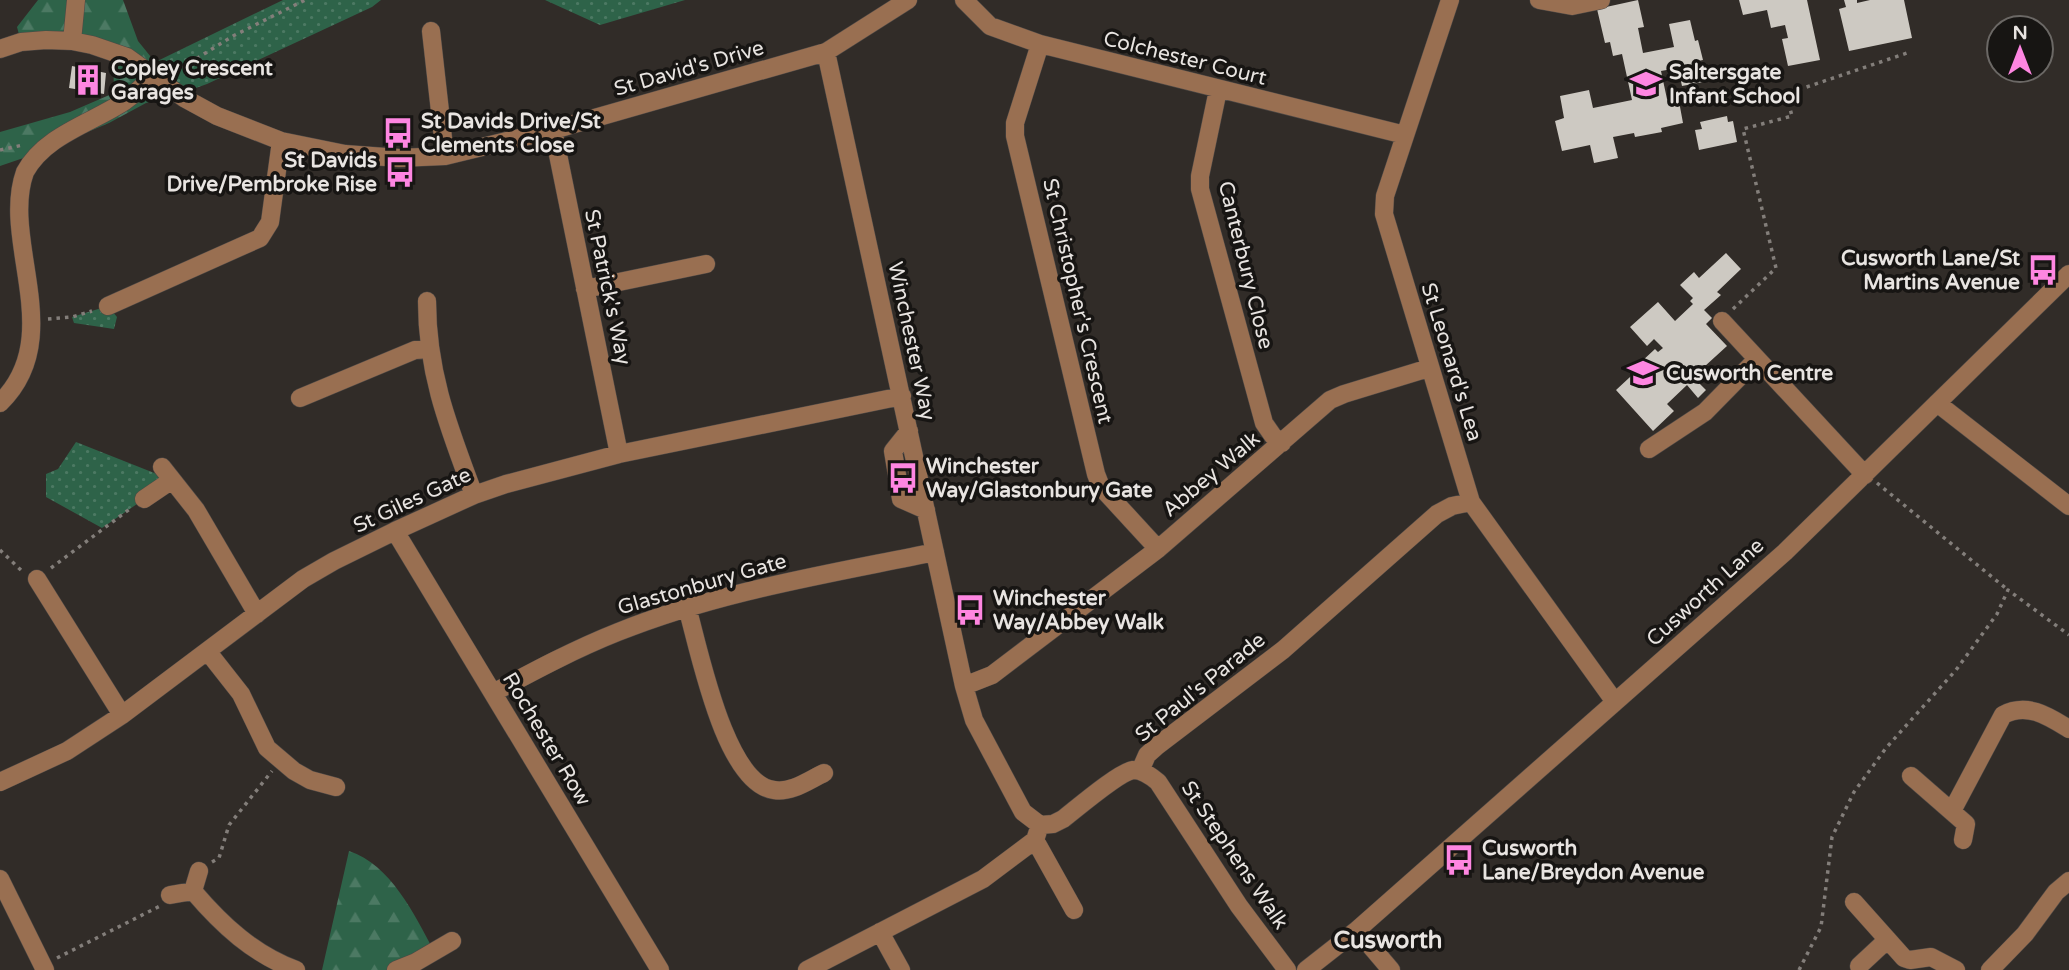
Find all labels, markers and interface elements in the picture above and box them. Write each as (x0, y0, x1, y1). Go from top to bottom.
north arrow (1985, 14, 2055, 84)
text: N (2012, 22, 2028, 44)
street label: Colchester Court (1101, 26, 1269, 91)
street label: St David's Drive (611, 35, 767, 102)
place label: Copley Crescent Garages (111, 56, 273, 105)
place label: Saltersgate Infant School (1669, 60, 1800, 109)
building icon: Copley Crescent Garages (71, 63, 105, 97)
school or university icon: Saltersgate Infant School (1629, 67, 1663, 101)
place label: St Davids Drive/St Clements Close (421, 109, 601, 158)
bus stop icon: St Davids Drive/St Clements Close (381, 116, 415, 150)
place label: St Davids Drive/Pembroke Rise (166, 148, 377, 197)
bus stop icon: St Davids Drive/Pembroke Rise (383, 155, 417, 189)
street label: St Christopher's Crescent (1037, 176, 1118, 426)
street label: Canterbury Close (1213, 179, 1278, 352)
street label: St Patrick's Way (579, 207, 636, 367)
place label: Cusworth Lane/St Martins Avenue (1841, 246, 2020, 295)
bus stop icon: Cusworth Lane/St Martins Avenue (2026, 253, 2060, 287)
street label: Winchester Way (883, 260, 941, 423)
street label: St Leonard's Lea (1416, 280, 1487, 444)
school or university icon: Cusworth Centre (1626, 356, 1660, 390)
place label: Cusworth Centre (1666, 361, 1833, 386)
street label: Abbey Walk (1158, 426, 1265, 522)
place label: Winchester Way/Glastonbury Gate (926, 454, 1153, 503)
bus stop icon: Winchester Way/Glastonbury Gate (886, 461, 920, 495)
street label: St Giles Gate (349, 462, 475, 539)
street label: Cusworth Lane (1641, 533, 1769, 652)
street label: Glastonbury Gate (615, 548, 790, 621)
place label: Winchester Way/Abbey Walk (993, 586, 1164, 635)
bus stop icon: Winchester Way/Abbey Walk (953, 593, 987, 627)
street label: St Paul's Parade (1130, 627, 1270, 747)
street label: Rochester Row (497, 668, 596, 811)
street label: St Stephens Walk (1176, 776, 1293, 934)
place label: Cusworth Lane/Breydon Avenue (1482, 836, 1704, 885)
bus stop icon: Cusworth Lane/Breydon Avenue (1442, 843, 1476, 877)
district label: Cusworth (1334, 926, 1442, 955)

